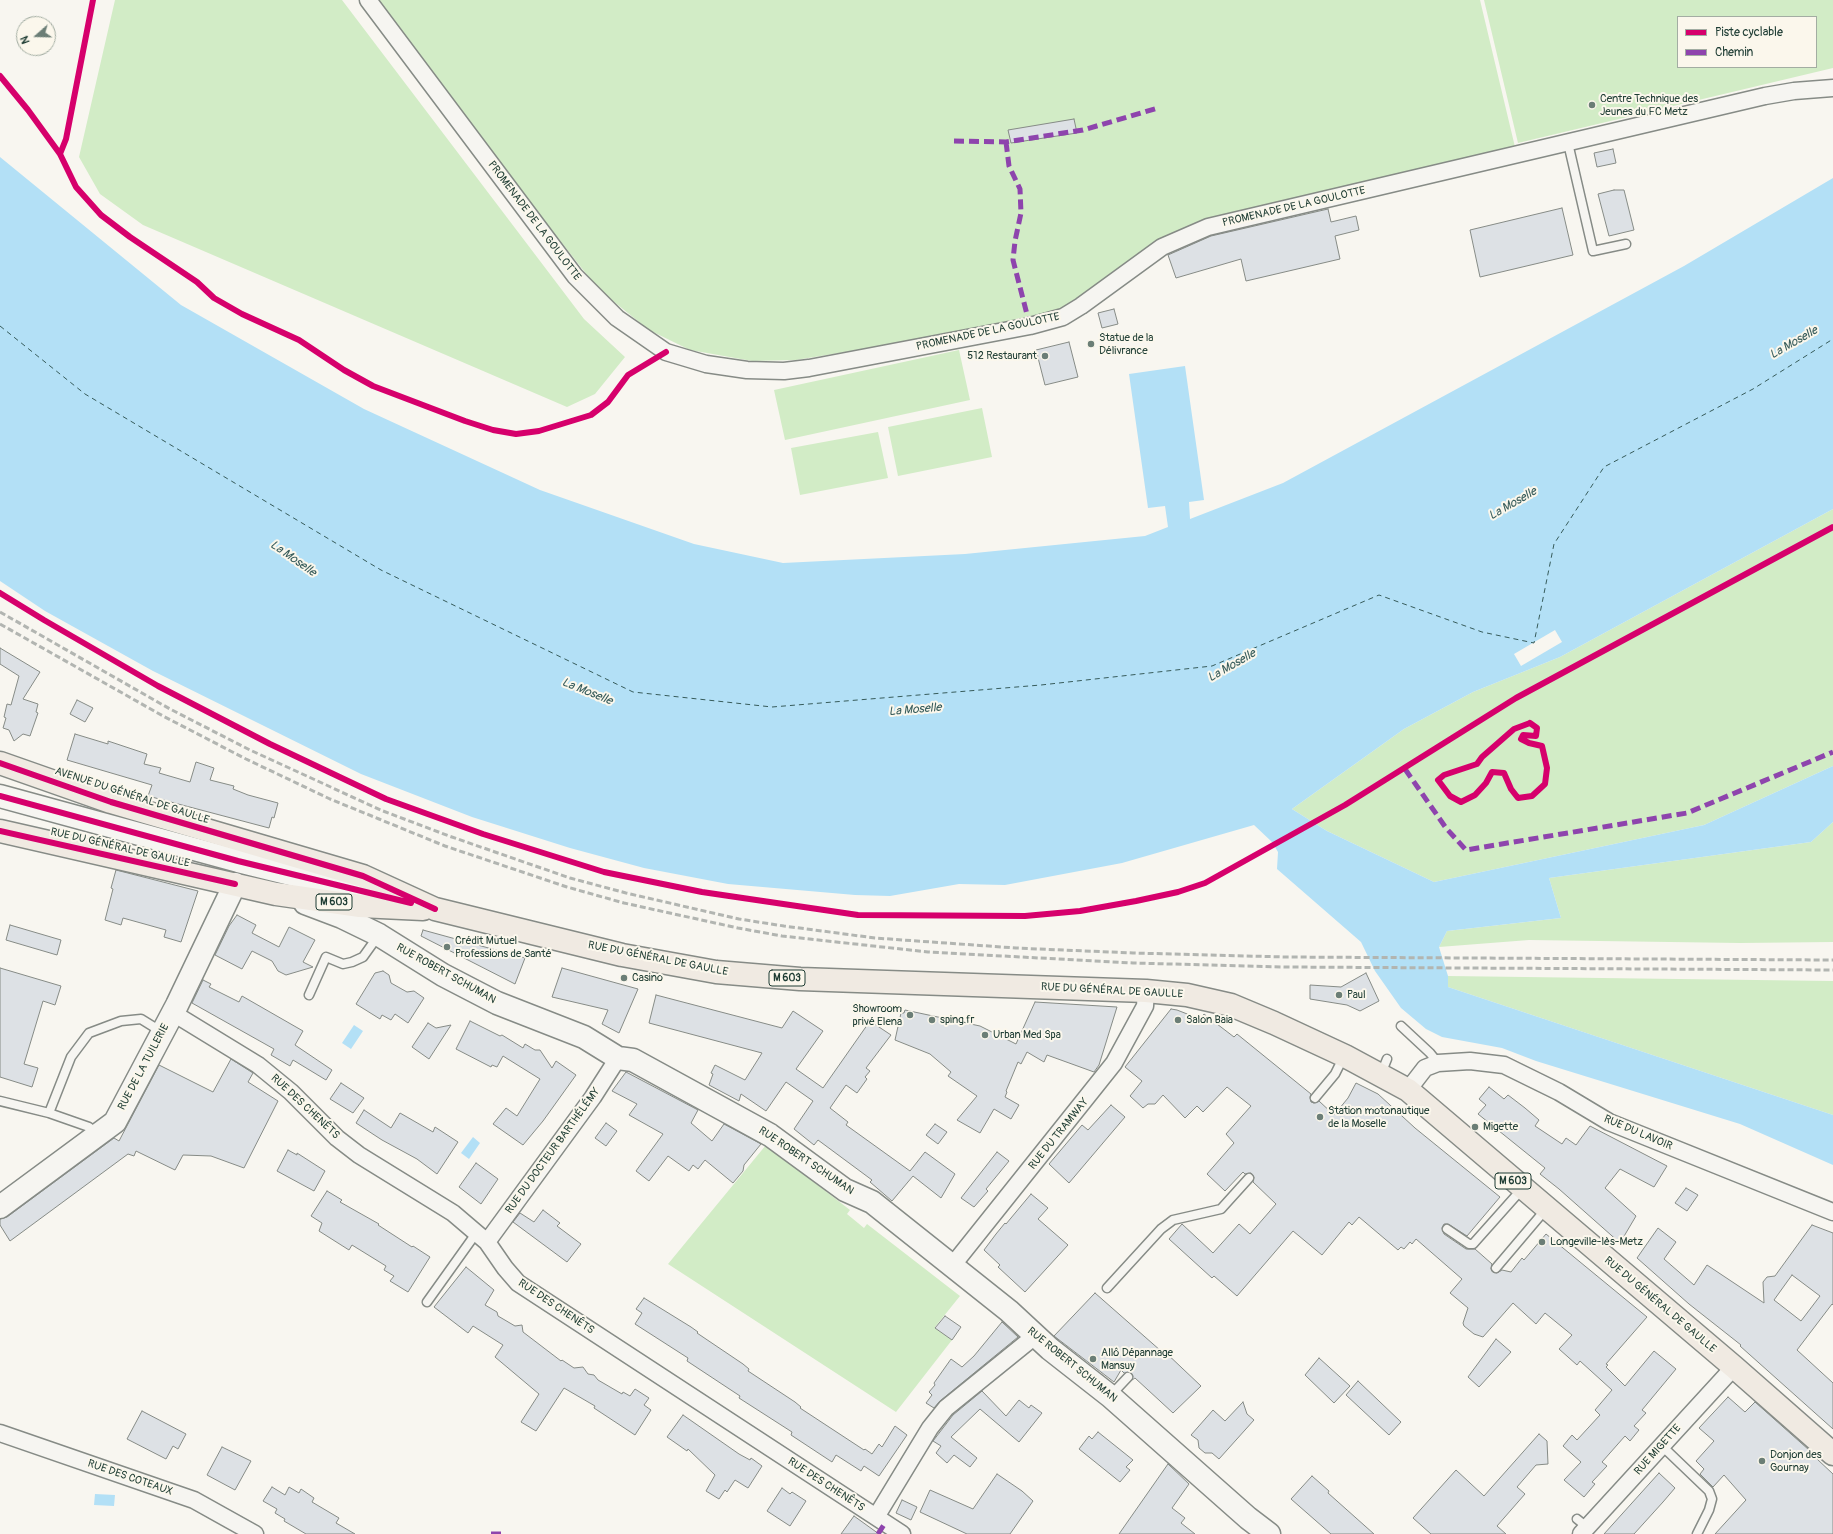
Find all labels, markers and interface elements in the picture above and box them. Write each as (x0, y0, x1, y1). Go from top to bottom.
north arrow (16, 16, 56, 56)
legend (1677, 16, 1817, 68)
text: Piste cyclable (1715, 25, 1783, 40)
text: N (18, 34, 33, 46)
text: Chemin (1715, 45, 1753, 60)
place label: Centre Technique des Jeunes du FC Metz (1600, 92, 1698, 118)
marker: Centre Technique des Jeunes du FC Metz (1587, 100, 1597, 110)
street label: PROMENADE DE LA GOULOTTE (485, 159, 583, 283)
street label: PROMENADE DE LA GOULOTTE (1221, 184, 1367, 230)
street label: PROMENADE DE LA GOULOTTE (915, 310, 1061, 354)
water label: La Moselle (1767, 324, 1821, 362)
place label: Statue de la Délivrance (1099, 331, 1153, 357)
marker: Statue de la Délivrance (1086, 339, 1096, 349)
place label: 512 Restaurant (967, 349, 1037, 363)
marker: 512 Restaurant (1040, 351, 1050, 361)
water label: La Moselle (1486, 485, 1540, 523)
water label: La Moselle (267, 538, 319, 580)
water label: La Moselle (1205, 647, 1259, 685)
water label: La Moselle (560, 675, 614, 709)
water label: La Moselle (888, 701, 942, 719)
street label: AVENUE DU GÉNÉRAL DE GAULLE (53, 765, 211, 827)
street label: RUE DU GÉNÉRAL DE GAULLE (49, 826, 191, 870)
road number: M 603 (316, 894, 352, 910)
place label: Crédit Mutuel Professions de Santé (455, 934, 552, 960)
street label: RUE DU GÉNÉRAL DE GAULLE (587, 939, 729, 979)
street label: RUE ROBERT SCHUMAN (394, 941, 498, 1007)
marker: Crédit Mutuel Professions de Santé (442, 942, 452, 952)
road number: M 603 (769, 970, 805, 986)
place label: Casino (632, 971, 663, 985)
marker: Casino (619, 973, 629, 983)
street label: RUE DU GÉNÉRAL DE GAULLE (1041, 981, 1183, 1001)
place label: Paul (1347, 988, 1366, 1002)
marker: Paul (1334, 990, 1344, 1000)
place label: Showroom privé Elena (852, 1002, 902, 1028)
marker: Showroom privé Elena (905, 1010, 915, 1020)
place label: sping.fr (940, 1013, 975, 1027)
place label: Salon Baia (1186, 1013, 1233, 1027)
marker: sping.fr (927, 1015, 937, 1025)
marker: Salon Baia (1173, 1015, 1183, 1025)
street label: RUE DE LA TUILERIE (116, 1021, 172, 1113)
place label: Urban Med Spa (993, 1028, 1061, 1042)
marker: Urban Med Spa (980, 1030, 990, 1040)
street label: RUE DES CHENÊTS (268, 1072, 342, 1142)
street label: RUE DU DOCTEUR BARTHÉLÉMY (503, 1085, 603, 1217)
street label: RUE DU TRAMWAY (1026, 1096, 1092, 1172)
place label: Station motonautique de la Moselle (1328, 1104, 1429, 1130)
marker: Station motonautique de la Moselle (1315, 1112, 1325, 1122)
street label: RUE DU LAVOIR (1602, 1113, 1674, 1153)
place label: Migette (1483, 1120, 1518, 1134)
marker: Migette (1470, 1122, 1480, 1132)
street label: RUE ROBERT SCHUMAN (756, 1124, 856, 1198)
road number: M 603 (1495, 1173, 1531, 1189)
place label: Longeville-lès-Metz (1550, 1235, 1643, 1249)
marker: Longeville-lès-Metz (1537, 1237, 1547, 1247)
street label: RUE DU GÉNÉRAL DE GAULLE (1601, 1254, 1719, 1356)
street label: RUE DES CHENÊTS (515, 1277, 597, 1337)
street label: RUE ROBERT SCHUMAN (1024, 1325, 1120, 1405)
place label: Allô Dépannage Mansuy (1101, 1346, 1173, 1372)
marker: Allô Dépannage Mansuy (1088, 1354, 1098, 1364)
street label: RUE MIGETTE (1632, 1422, 1684, 1478)
place label: Donjon des Gournay (1770, 1448, 1822, 1474)
street label: RUE DES CHENÊTS (785, 1455, 867, 1515)
marker: Donjon des Gournay (1757, 1456, 1767, 1466)
street label: RUE DES COTEAUX (86, 1457, 174, 1499)

